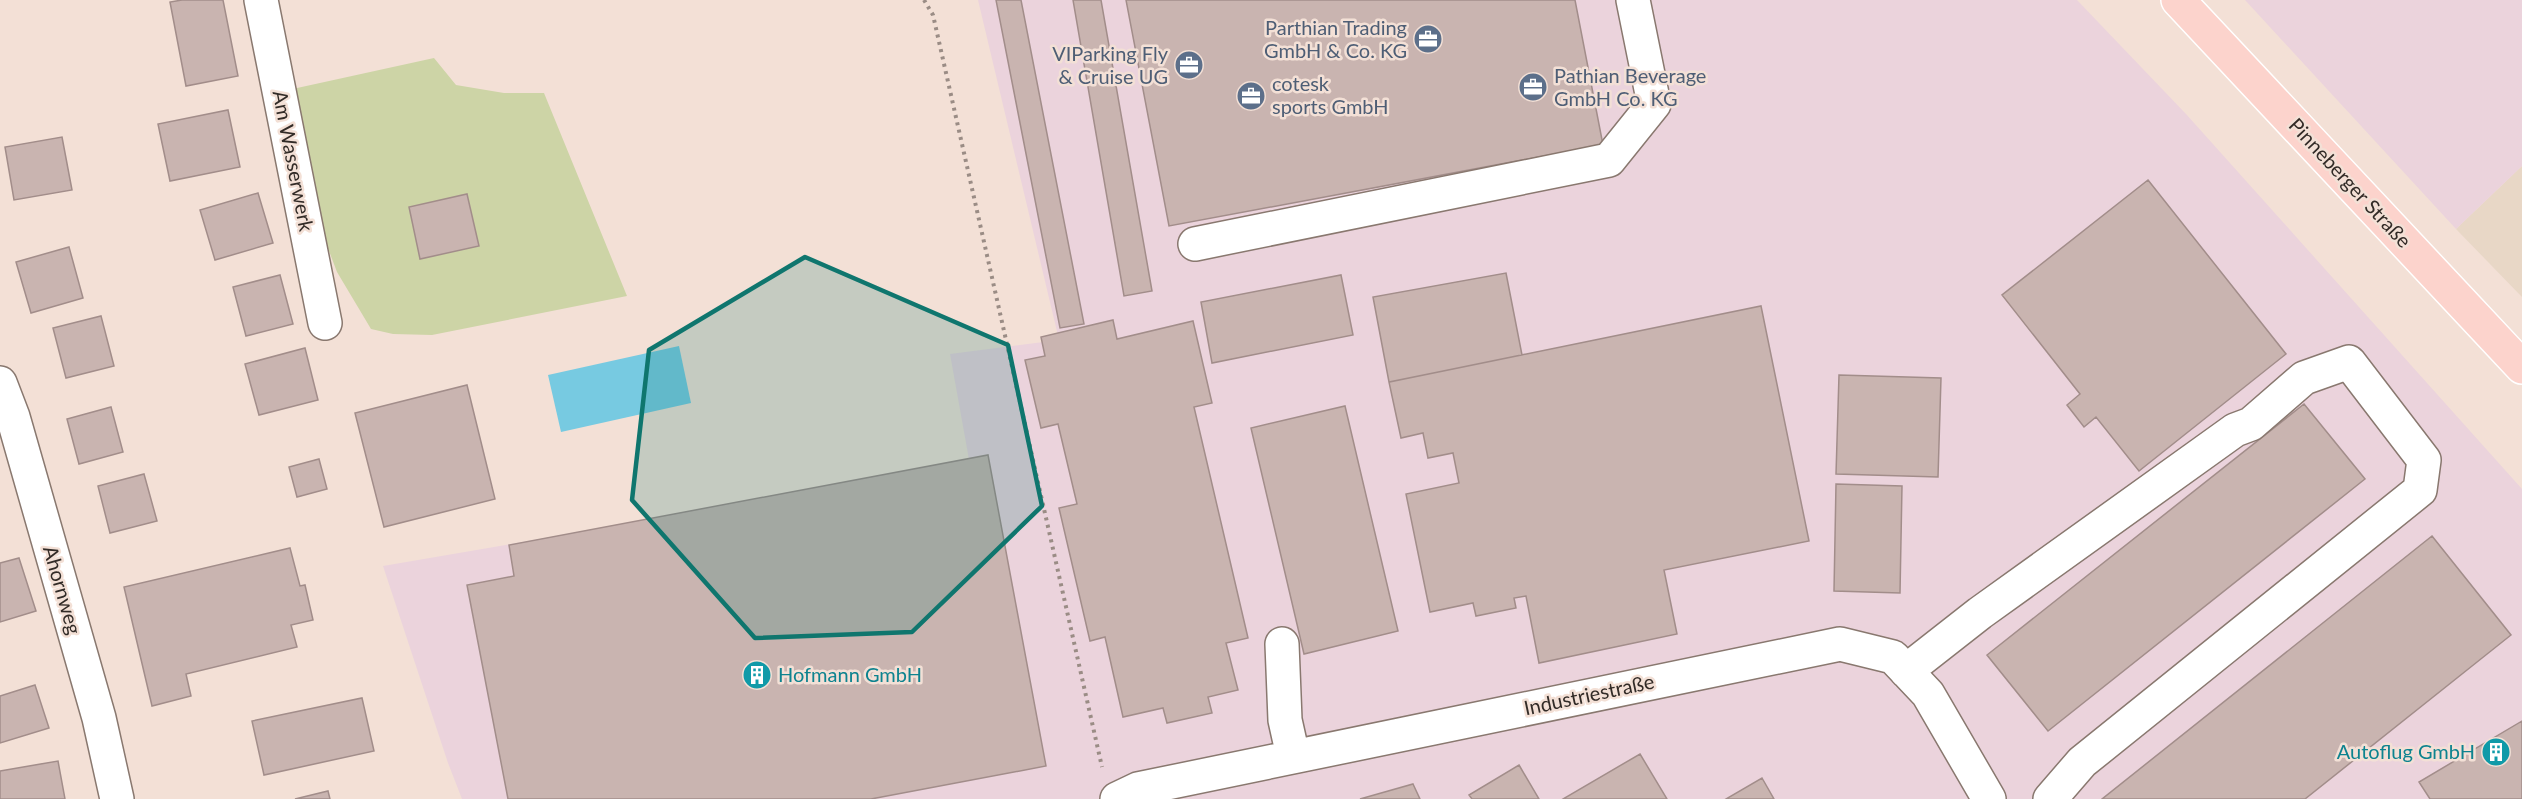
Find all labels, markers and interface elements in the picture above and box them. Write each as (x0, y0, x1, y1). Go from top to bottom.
place label: Parthian Trading GmbH & Co. KG (1264, 15, 1407, 62)
office icon: Parthian Trading GmbH & Co. KG (1412, 23, 1444, 55)
place label: VIParking Fly & Cruise UG (1052, 41, 1169, 88)
office icon: VIParking Fly & Cruise UG (1173, 49, 1205, 81)
place label: Pathian Beverage GmbH Co. KG (1554, 63, 1706, 110)
place label: cotesk sports GmbH (1272, 71, 1389, 118)
office icon: Pathian Beverage GmbH Co. KG (1517, 71, 1549, 103)
office icon: cotesk sports GmbH (1235, 80, 1267, 112)
street label: Am Wasserwerk (269, 88, 320, 234)
street label: Pinneberger Straße (2285, 113, 2417, 252)
street label: Ahornweg (39, 543, 87, 637)
building icon: Hofmann GmbH (741, 659, 773, 691)
place label: Hofmann GmbH (778, 662, 922, 686)
street label: Industriestraße (1522, 669, 1656, 720)
building icon: Autoflug GmbH (2480, 736, 2512, 768)
place label: Autoflug GmbH (2337, 739, 2475, 763)

